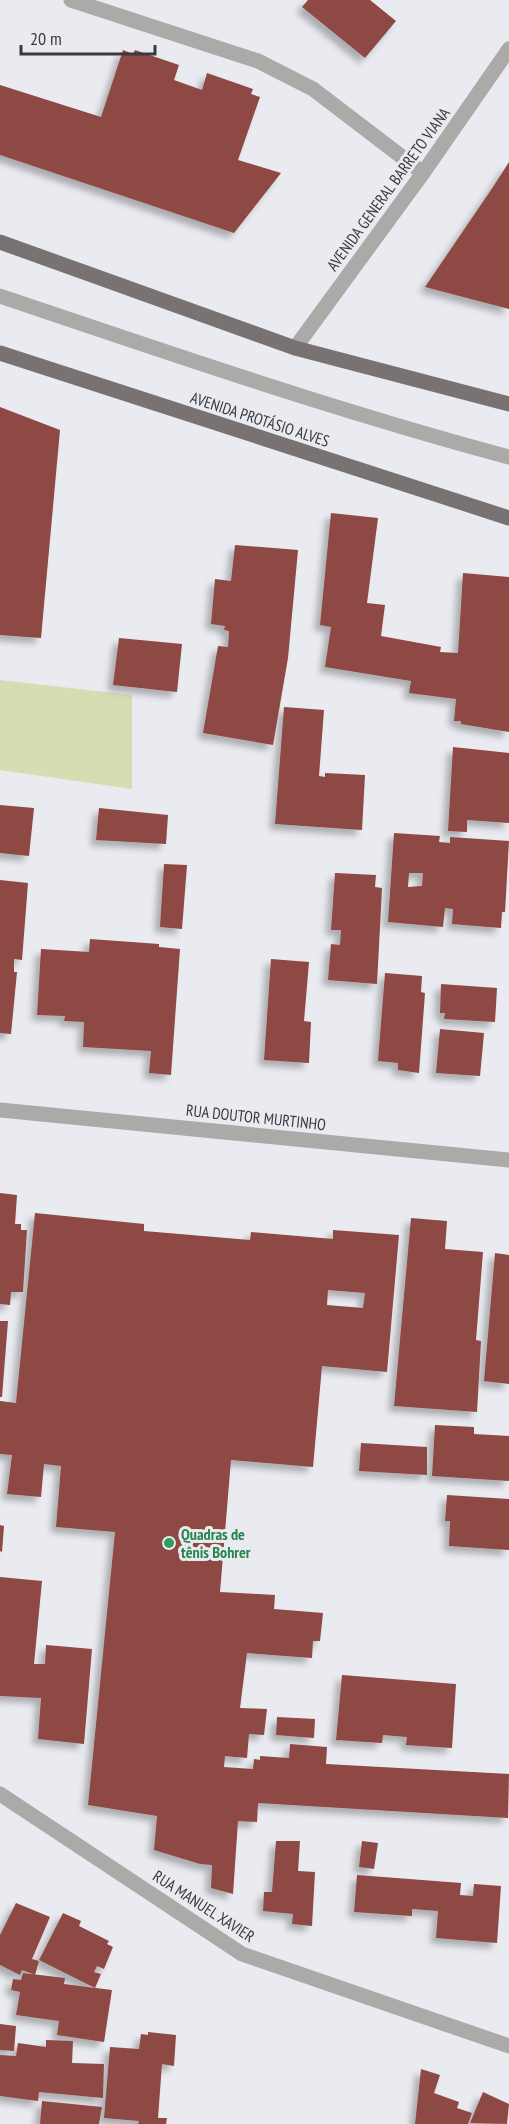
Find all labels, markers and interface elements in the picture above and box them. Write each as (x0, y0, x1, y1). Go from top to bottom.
scale bar (21, 18, 154, 56)
text: 20 m (30, 27, 62, 50)
street label: AVENIDA GENERAL BARRETO VIANA (322, 103, 454, 275)
street label: AVENIDA PROTÁSIO ALVES (188, 387, 332, 451)
street label: RUA DOUTOR MURTINHO (185, 1100, 327, 1134)
place label: Quadras de tênis Bohrer (181, 1524, 251, 1562)
marker: Quadras de tênis Bohrer (162, 1536, 176, 1550)
street label: RUA MANUEL XAVIER (149, 1866, 259, 1947)

